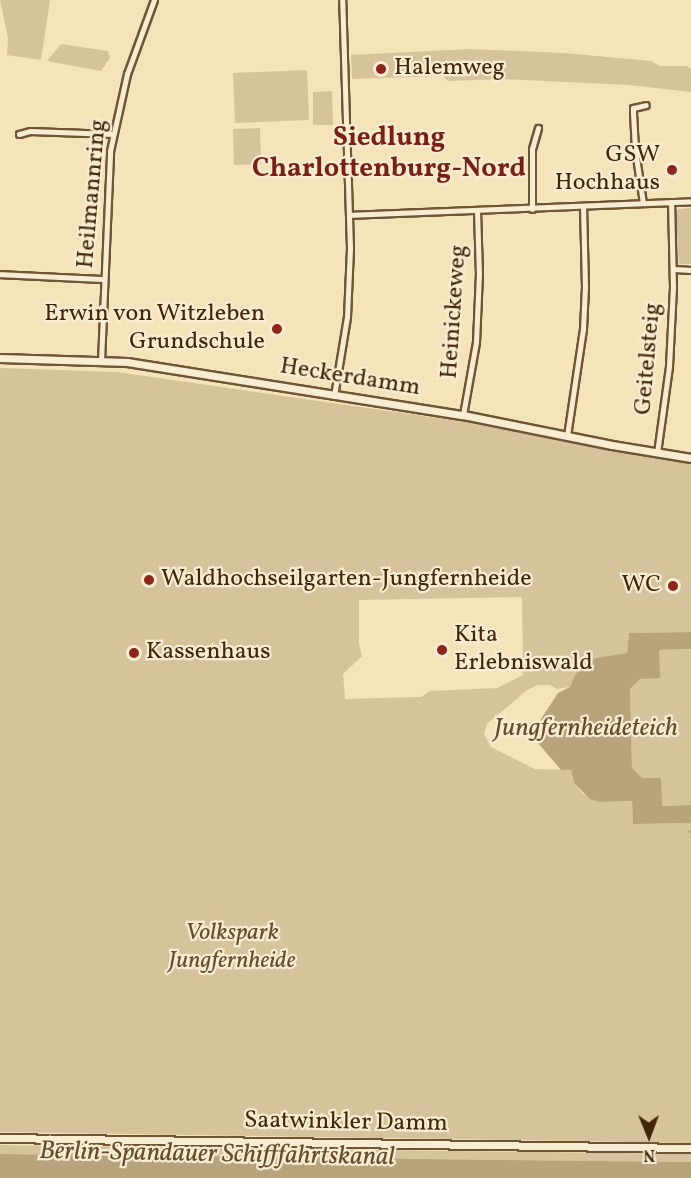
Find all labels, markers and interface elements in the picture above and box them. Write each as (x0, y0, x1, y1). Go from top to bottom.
place label: Halemweg (394, 55, 505, 83)
marker: Halemweg (372, 60, 390, 78)
street label: Heilmannring (72, 118, 114, 270)
district label: Siedlung Charlottenburg-Nord (252, 122, 526, 185)
place label: GSW Hochhaus (555, 142, 660, 198)
marker: GSW Hochhaus (665, 163, 679, 177)
street label: Heinickeweg (436, 244, 474, 380)
place label: Erwin von Witzleben Grundschule (43, 301, 265, 357)
street label: Geitelsteig (630, 302, 668, 416)
marker: Erwin von Witzleben Grundschule (270, 322, 284, 336)
street label: Heckerdamm (278, 353, 422, 403)
place label: Waldhochseilgarten-Jungfernheide (161, 566, 532, 594)
place label: WC (622, 572, 661, 600)
marker: Waldhochseilgarten-Jungfernheide (142, 573, 156, 587)
marker: WC (666, 579, 680, 593)
place label: Kita Erlebniswald (454, 622, 593, 678)
place label: Kassenhaus (146, 639, 271, 667)
marker: Kita Erlebniswald (435, 643, 449, 657)
marker: Kassenhaus (127, 646, 141, 660)
water label: Jungfernheideteich (494, 713, 678, 745)
park label: Volkspark Jungfernheide (169, 920, 295, 976)
north arrow (619, 1106, 679, 1166)
street label: Saatwinkler Damm (244, 1107, 448, 1139)
water label: Berlin-Spandauer Schifffahrtskanal (39, 1136, 395, 1174)
text: N (643, 1143, 655, 1165)

